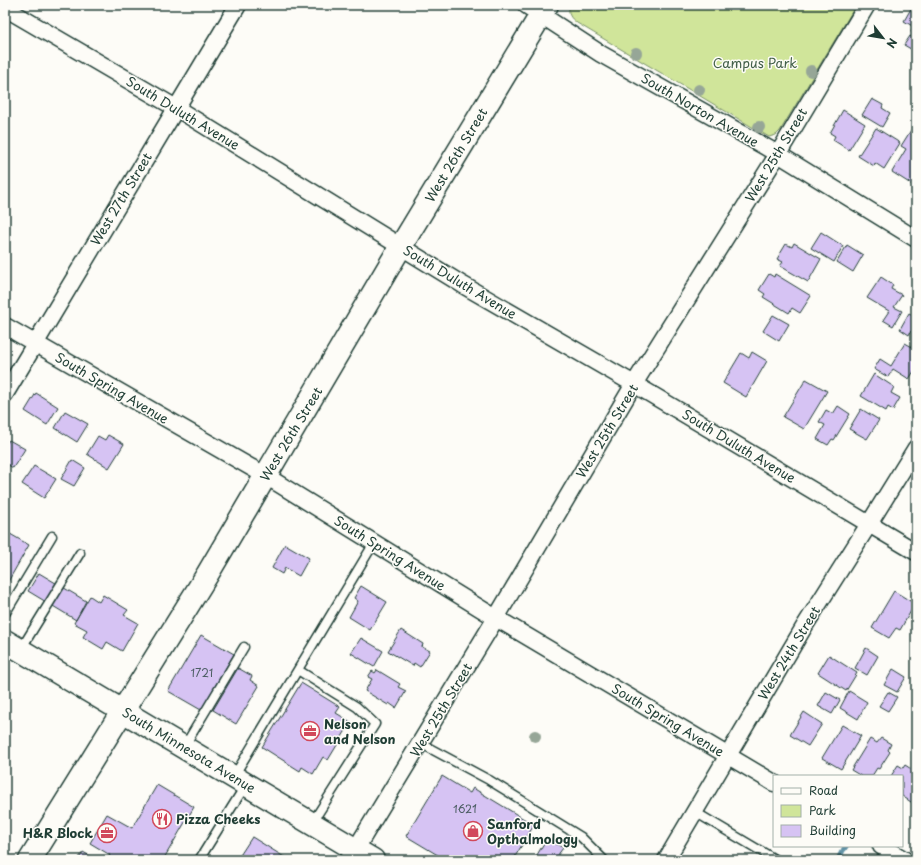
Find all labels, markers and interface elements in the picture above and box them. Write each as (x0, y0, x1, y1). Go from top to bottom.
north arrow (863, 18, 903, 58)
text: N (882, 35, 902, 52)
park label: Campus Park (713, 53, 797, 72)
street label: South Norton Avenue (638, 68, 763, 151)
street label: South Duluth Avenue (123, 71, 243, 154)
street label: West 26th Street (420, 104, 491, 206)
street label: West 25th Street (740, 104, 811, 205)
street label: West 27th Street (85, 149, 156, 249)
street label: South Duluth Avenue (400, 240, 520, 323)
street label: South Spring Avenue (52, 347, 172, 428)
street label: West 25th Street (571, 380, 642, 481)
street label: West 26th Street (255, 383, 326, 485)
street label: South Duluth Avenue (679, 404, 799, 487)
street label: South Spring Avenue (331, 511, 450, 595)
street label: West 24th Street (753, 602, 824, 703)
street label: West 25th Street (405, 659, 476, 760)
house number: 1721 (191, 664, 213, 681)
street label: South Spring Avenue (609, 678, 728, 761)
street label: South Minnesota Avenue (119, 702, 260, 797)
place label: Nelson and Nelson (324, 714, 396, 748)
office icon: Nelson and Nelson (299, 720, 321, 742)
legend (773, 775, 903, 847)
text: Road (809, 781, 838, 799)
house number: 1621 (453, 800, 477, 817)
text: Park (809, 801, 836, 819)
restaurant icon: Pizza Cheeks (151, 808, 173, 830)
place label: Pizza Cheeks (176, 809, 261, 828)
place label: Sanford Opthalmology (487, 814, 578, 848)
shop icon: Sanford Opthalmology (462, 820, 484, 842)
text: Building (809, 821, 856, 839)
office icon: H&R Block (96, 822, 118, 844)
place label: H&R Block (23, 823, 93, 842)

